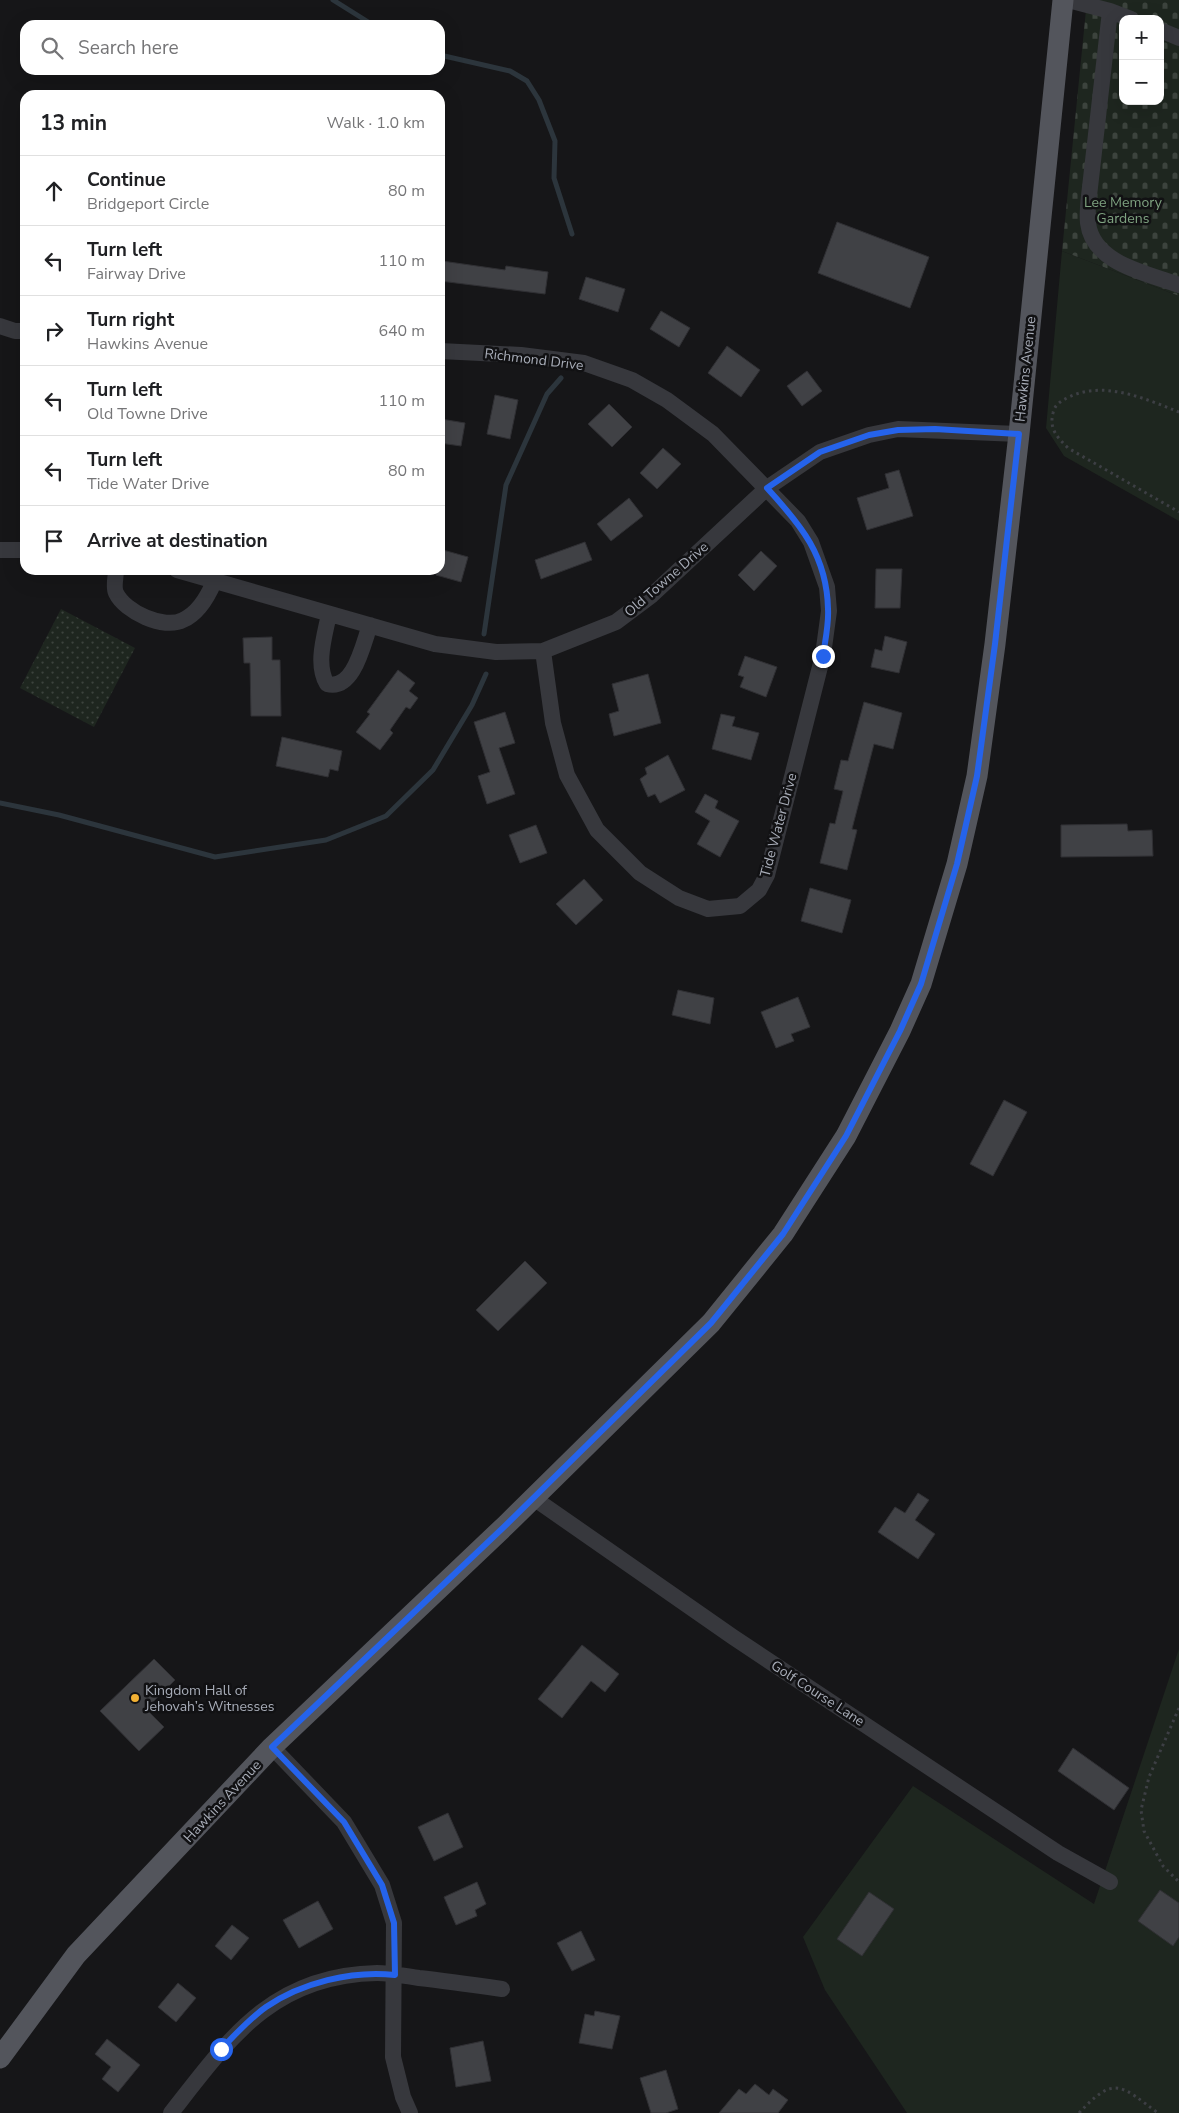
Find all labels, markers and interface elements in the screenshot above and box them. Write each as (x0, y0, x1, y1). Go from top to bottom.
map controls (1119, 15, 1164, 105)
button: + (1119, 15, 1164, 60)
search box (20, 20, 445, 75)
icon: search (38, 34, 66, 62)
text: Search here (78, 35, 179, 61)
button: − (1119, 60, 1164, 105)
text: 13 min (40, 109, 107, 137)
text: Walk · 1.0 km (327, 112, 425, 134)
text: Continue (87, 167, 166, 193)
icon: ahead (40, 177, 68, 205)
text: 80 m (388, 180, 425, 202)
text: Bridgeport Circle (87, 193, 209, 215)
park label: Lee Memory Gardens (1084, 193, 1163, 228)
text: Turn left (87, 237, 162, 263)
icon: left (40, 247, 68, 275)
text: 110 m (378, 250, 425, 272)
text: Fairway Drive (87, 263, 186, 285)
text: Turn right (87, 307, 174, 333)
street label: Hawkins Avenue (1011, 315, 1040, 423)
icon: right (40, 317, 68, 345)
text: 640 m (378, 320, 425, 342)
text: Hawkins Avenue (87, 333, 208, 355)
street label: Richmond Drive (483, 344, 585, 375)
text: Turn left (87, 377, 162, 403)
icon: left (40, 387, 68, 415)
text: 110 m (378, 390, 425, 412)
text: Old Towne Drive (87, 403, 208, 425)
text: Turn left (87, 447, 162, 473)
icon: left (40, 457, 68, 485)
text: 80 m (388, 460, 425, 482)
text: Tide Water Drive (87, 473, 209, 495)
icon: arrive (40, 527, 68, 555)
text: Arrive at destination (87, 528, 268, 554)
street label: Old Towne Drive (620, 538, 712, 621)
route end (812, 645, 835, 668)
street label: Tide Water Drive (755, 771, 802, 879)
street label: Golf Course Lane (767, 1656, 868, 1731)
place label: Kingdom Hall of Jehovah’s Witnesses (144, 1681, 275, 1716)
marker: Kingdom Hall of Jehovah’s Witnesses (129, 1692, 141, 1704)
street label: Hawkins Avenue (179, 1756, 265, 1847)
route start (210, 2038, 233, 2061)

